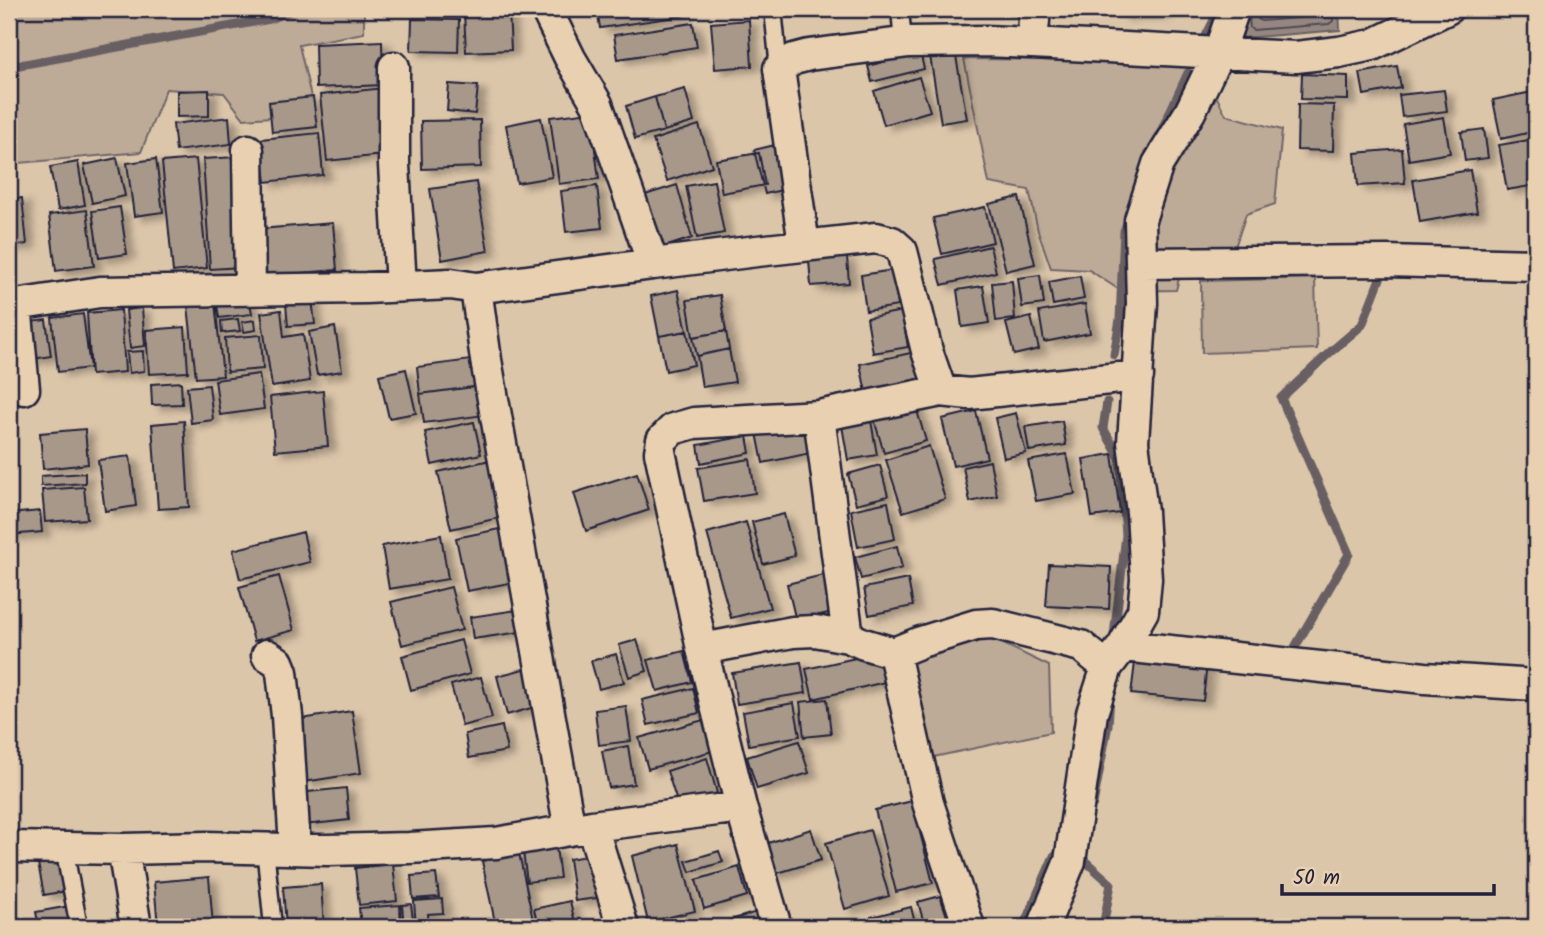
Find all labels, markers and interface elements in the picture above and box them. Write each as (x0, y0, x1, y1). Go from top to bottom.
scale bar (1282, 852, 1494, 896)
text: 50 m (1293, 862, 1340, 895)

